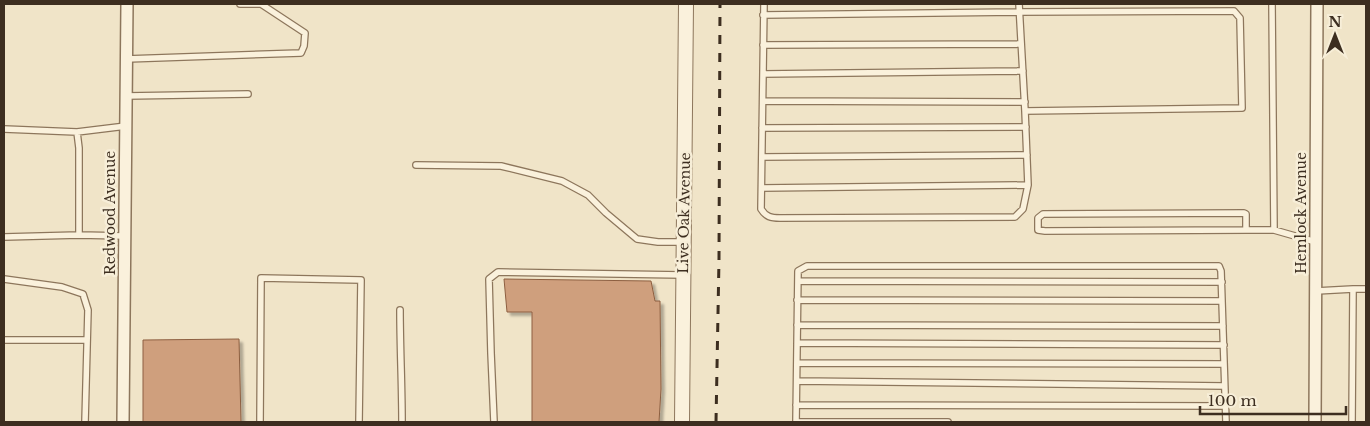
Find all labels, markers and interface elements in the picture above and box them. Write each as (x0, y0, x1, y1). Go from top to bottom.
north arrow (1310, 10, 1360, 60)
text: N (1328, 13, 1342, 31)
street label: Redwood Avenue (101, 151, 119, 275)
street label: Live Oak Avenue (674, 152, 694, 274)
street label: Hemlock Avenue (1292, 152, 1310, 274)
scale bar (1200, 384, 1346, 416)
text: 100 m (1208, 391, 1257, 410)

